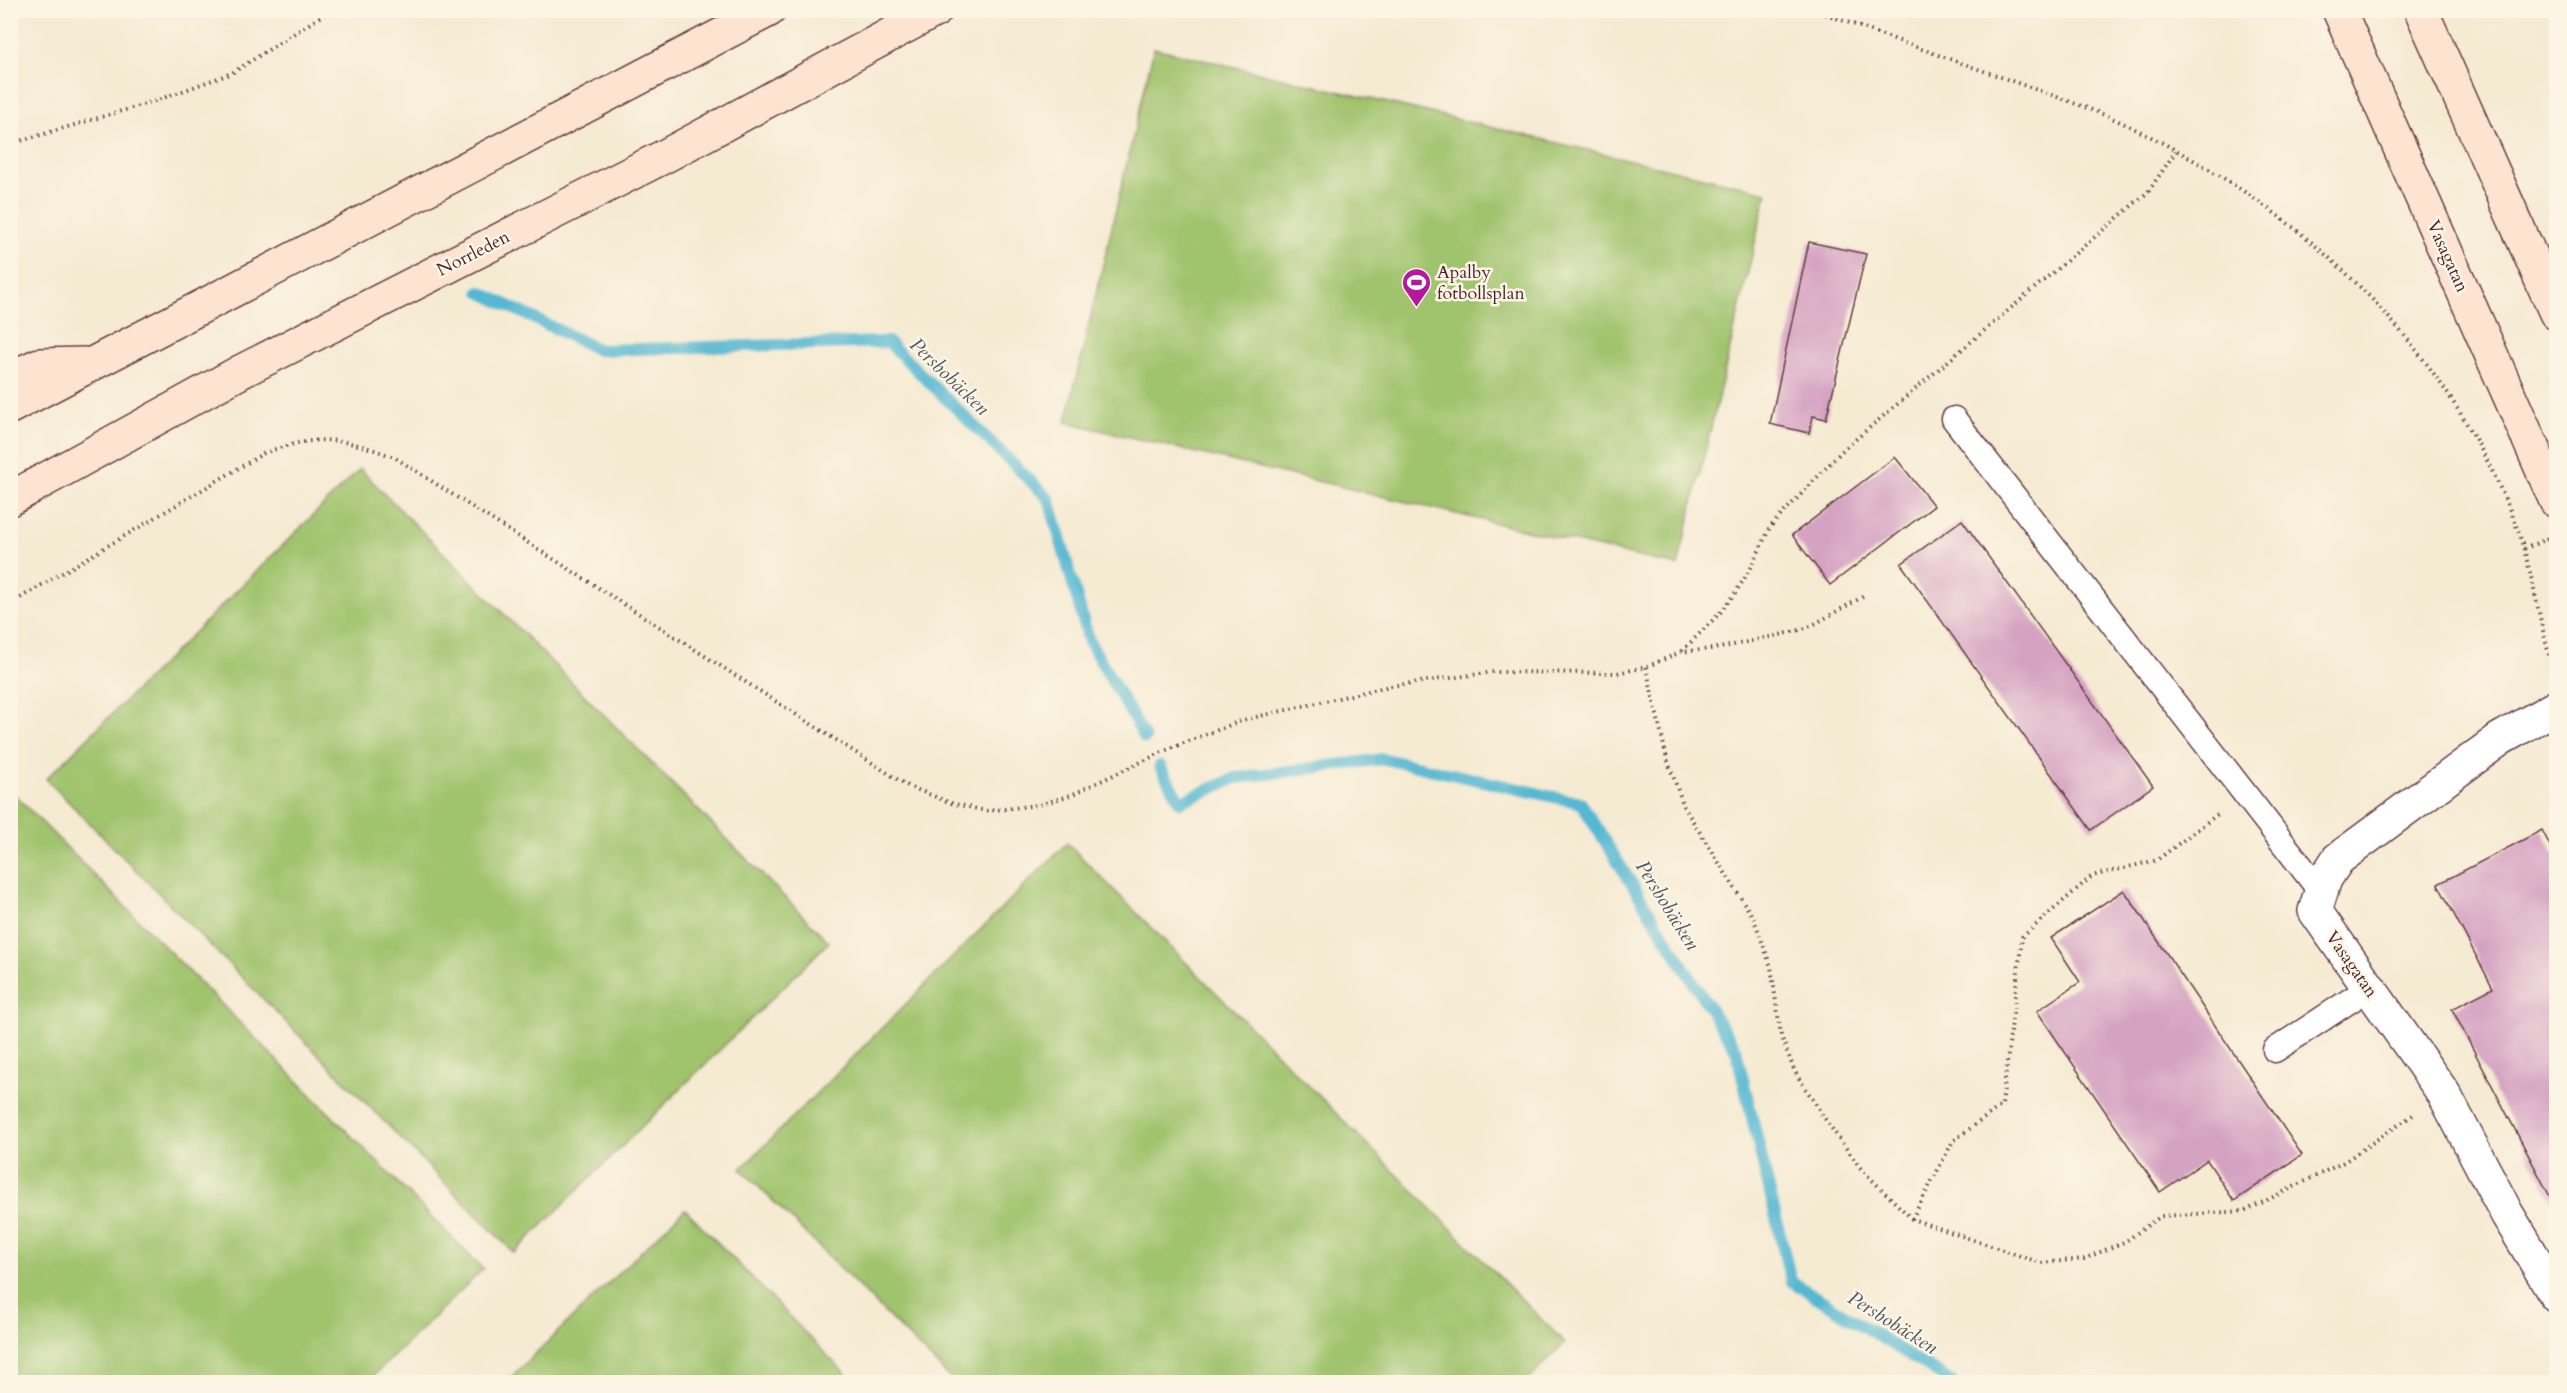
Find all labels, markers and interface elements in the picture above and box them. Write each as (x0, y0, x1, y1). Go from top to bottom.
street label: Vasagatan (2421, 216, 2475, 297)
street label: Norrleden (432, 224, 515, 283)
place label: Apalby fotbollsplan (1437, 260, 1525, 306)
sports icon: Apalby fotbollsplan (1400, 266, 1432, 308)
water label: Persbobäcken (904, 332, 996, 421)
water label: Persbobäcken (1629, 855, 1706, 956)
street label: Vasagatan (2319, 926, 2384, 1003)
water label: Persbobäcken (1843, 1284, 1943, 1361)

